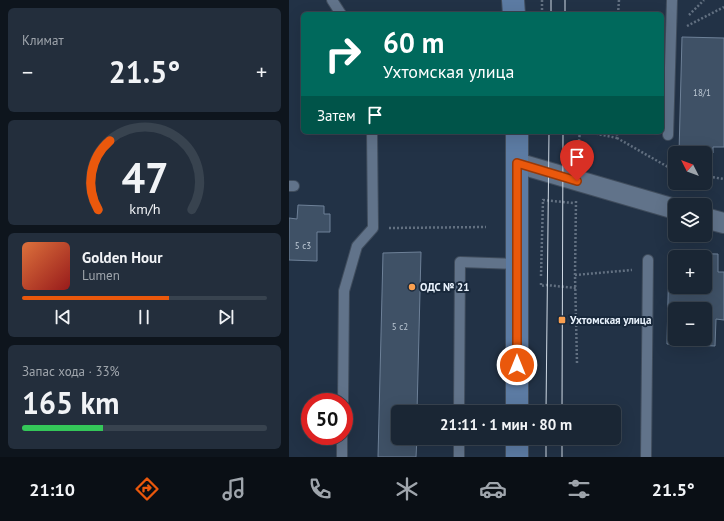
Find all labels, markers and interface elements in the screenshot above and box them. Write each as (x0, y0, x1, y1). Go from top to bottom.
text: 60 m (383, 24, 444, 61)
icon: right (317, 28, 369, 80)
text: Климат (22, 32, 64, 49)
text: 21.5° (109, 52, 180, 91)
text: − (22, 58, 33, 86)
text: + (256, 58, 267, 86)
text: Ухтомская улица (383, 60, 514, 83)
house number: 18/1 (693, 87, 711, 98)
icon: arrive (364, 104, 386, 126)
text: Затем (317, 106, 356, 125)
pin (560, 140, 594, 181)
icon: arrive (566, 146, 588, 168)
north arrow (668, 146, 712, 190)
map controls (668, 146, 712, 346)
text: 47 (121, 151, 168, 204)
button: layers (668, 198, 712, 242)
text: km/h (129, 199, 160, 218)
house number: 5 с3 (295, 240, 311, 251)
text: Golden Hour (82, 248, 162, 267)
button: + (668, 250, 712, 294)
text: Lumen (82, 267, 120, 284)
place label: ОДС № 21 (420, 280, 470, 294)
marker: ОДС № 21 (407, 282, 417, 292)
button: − (668, 302, 712, 346)
icon: previous (52, 306, 74, 328)
icon: pause (133, 306, 155, 328)
icon: next (215, 306, 237, 328)
place label: Ухтомская улица (569, 313, 651, 327)
marker: Ухтомская улица (557, 315, 567, 325)
house number: 5 с2 (392, 321, 408, 332)
position arrow (496, 344, 538, 386)
text: Запас хода · 33% (22, 363, 120, 380)
text: 165 km (22, 383, 120, 422)
speed limit sign: 50 (301, 393, 353, 445)
text: 21:11 · 1 мин · 80 m (440, 415, 572, 434)
icon: directions (133, 475, 161, 503)
icon: music (220, 475, 248, 503)
icon: phone (306, 475, 334, 503)
icon: climate (393, 475, 421, 503)
icon: car (479, 475, 507, 503)
icon: filters (565, 475, 593, 503)
text: 21:10 (29, 478, 75, 501)
text: 21.5° (652, 478, 695, 501)

